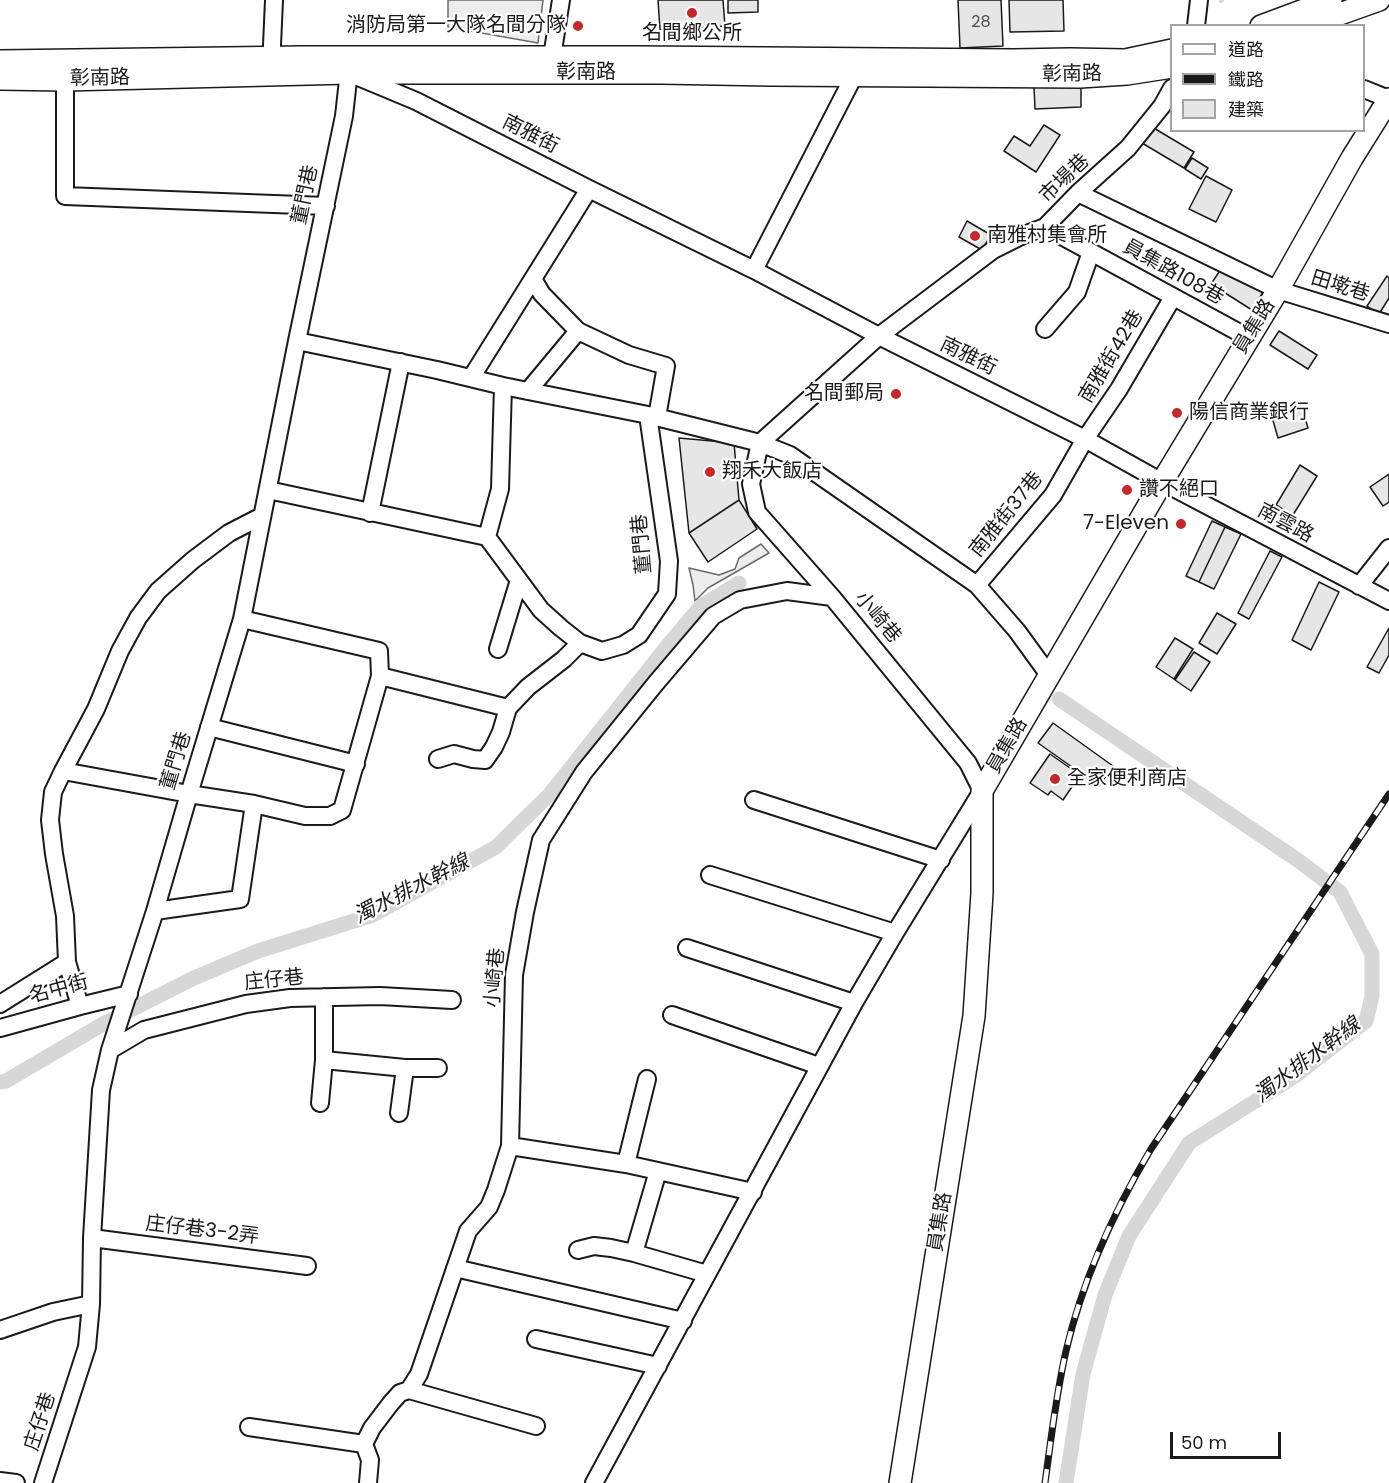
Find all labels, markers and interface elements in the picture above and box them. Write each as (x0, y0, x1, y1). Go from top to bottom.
marker: 名間鄉公所 (685, 6, 699, 20)
house number: 28 (971, 13, 991, 33)
place label: 消防局第一大隊名間分隊 (346, 14, 566, 38)
marker: 消防局第一大隊名間分隊 (571, 19, 585, 33)
place label: 名間鄉公所 (642, 22, 742, 46)
legend (1170, 24, 1365, 132)
text: 道路 (1228, 37, 1264, 62)
street label: 彰南路 (556, 61, 616, 85)
street label: 彰南路 (1042, 62, 1102, 88)
street label: 彰南路 (70, 66, 130, 92)
text: 鐵路 (1228, 67, 1264, 92)
text: 建築 (1228, 97, 1264, 122)
street label: 南雅街 (498, 111, 562, 159)
street label: 市場巷 (1035, 150, 1095, 208)
street label: 董門巷 (288, 163, 324, 227)
place label: 南雅村集會所 (987, 224, 1107, 248)
marker: 南雅村集會所 (968, 229, 982, 243)
street label: 員集路108巷 (1118, 235, 1228, 311)
street label: 田墘巷 (1308, 267, 1372, 307)
street label: 員集路 (1229, 295, 1281, 359)
street label: 南雅街42巷 (1075, 306, 1149, 408)
street label: 南雅街 (936, 333, 1000, 381)
place label: 名間郵局 (804, 382, 884, 406)
marker: 名間郵局 (889, 387, 903, 401)
place label: 陽信商業銀行 (1189, 401, 1309, 425)
marker: 陽信商業銀行 (1170, 406, 1184, 420)
place label: 翔禾大飯店 (722, 460, 822, 484)
marker: 翔禾大飯店 (703, 465, 717, 479)
street label: 南雅街37巷 (965, 468, 1049, 562)
place label: 讚不絕口 (1139, 478, 1219, 502)
marker: 讚不絕口 (1120, 483, 1134, 497)
street label: 南雲路 (1253, 499, 1317, 549)
place label: 7-Eleven (1083, 512, 1169, 536)
street label: 董門巷 (628, 513, 658, 575)
marker: 7-Eleven (1174, 517, 1188, 531)
street label: 小崎巷 (849, 587, 905, 649)
street label: 員集路 (983, 714, 1033, 778)
street label: 董門巷 (157, 729, 197, 793)
place label: 全家便利商店 (1067, 767, 1187, 791)
marker: 全家便利商店 (1048, 772, 1062, 786)
water label: 濁水排水幹線 (350, 850, 474, 930)
street label: 小崎巷 (481, 947, 511, 1009)
street label: 庄仔巷 (243, 966, 305, 996)
street label: 名中街 (27, 971, 91, 1009)
water label: 濁水排水幹線 (1250, 1013, 1366, 1109)
street label: 員集路 (924, 1190, 958, 1254)
street label: 庄仔巷3-2弄 (144, 1212, 260, 1250)
street label: 庄仔巷 (20, 1390, 62, 1454)
scale bar (1173, 1420, 1284, 1458)
text: 50 m (1181, 1430, 1227, 1455)

